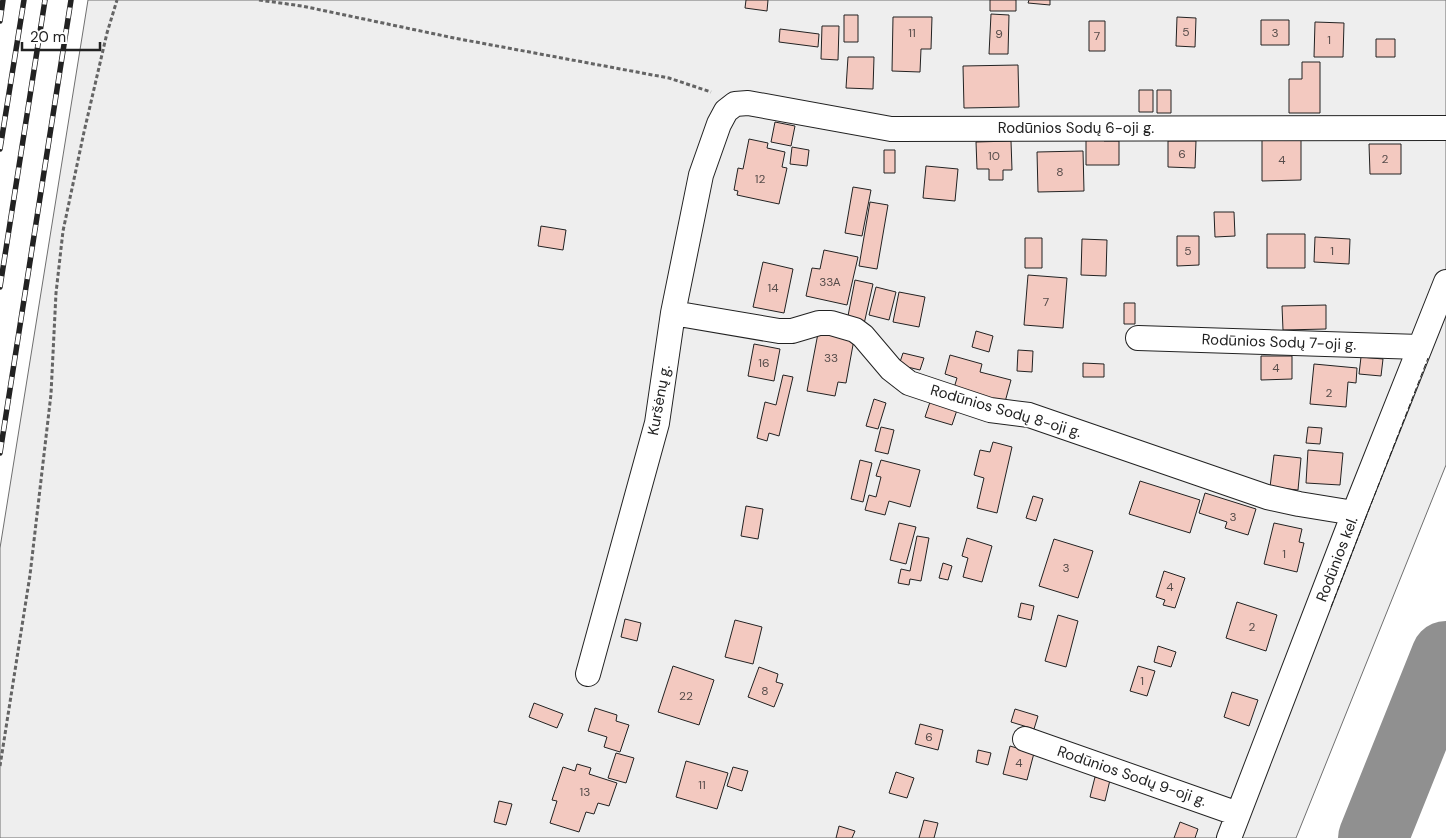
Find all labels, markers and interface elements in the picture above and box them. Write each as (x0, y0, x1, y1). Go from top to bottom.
scale bar (22, 20, 100, 52)
house number: 5 (1182, 24, 1190, 40)
house number: 11 (908, 25, 916, 41)
house number: 3 (1271, 25, 1279, 41)
house number: 9 (995, 26, 1003, 42)
text: 20 m (30, 27, 66, 47)
house number: 7 (1094, 28, 1100, 44)
house number: 1 (1327, 32, 1331, 48)
street label: Rodūnios Sodų 6-oji g. (998, 118, 1154, 138)
house number: 6 (1178, 146, 1186, 162)
house number: 10 (988, 148, 1000, 164)
house number: 2 (1382, 151, 1389, 167)
house number: 4 (1278, 152, 1286, 168)
house number: 8 (1056, 164, 1064, 180)
house number: 12 (755, 171, 765, 187)
house number: 5 (1184, 243, 1192, 259)
house number: 1 (1330, 243, 1334, 259)
house number: 33A (819, 274, 841, 290)
house number: 14 (767, 280, 779, 296)
house number: 7 (1043, 294, 1049, 310)
street label: Rodūnios Sodų 7-oji g. (1201, 329, 1357, 355)
house number: 33 (824, 350, 838, 366)
house number: 16 (758, 355, 770, 371)
house number: 4 (1272, 360, 1280, 376)
street label: Kuršėnų g. (643, 363, 675, 437)
street label: Rodūnios Sodų 8-oji g. (928, 380, 1084, 442)
house number: 2 (1326, 385, 1333, 401)
house number: 3 (1229, 509, 1237, 525)
street label: Rodūnios kel. (1312, 513, 1362, 605)
house number: 1 (1282, 546, 1286, 562)
house number: 3 (1062, 560, 1070, 576)
house number: 4 (1166, 579, 1174, 595)
house number: 2 (1249, 619, 1256, 635)
house number: 1 (1140, 673, 1144, 689)
house number: 8 (761, 683, 769, 699)
house number: 22 (679, 688, 693, 704)
house number: 6 (925, 729, 933, 745)
street label: Rodūnios Sodų 9-oji g. (1055, 741, 1209, 811)
house number: 4 (1015, 755, 1023, 771)
house number: 11 (698, 777, 706, 793)
house number: 13 (580, 784, 590, 800)

